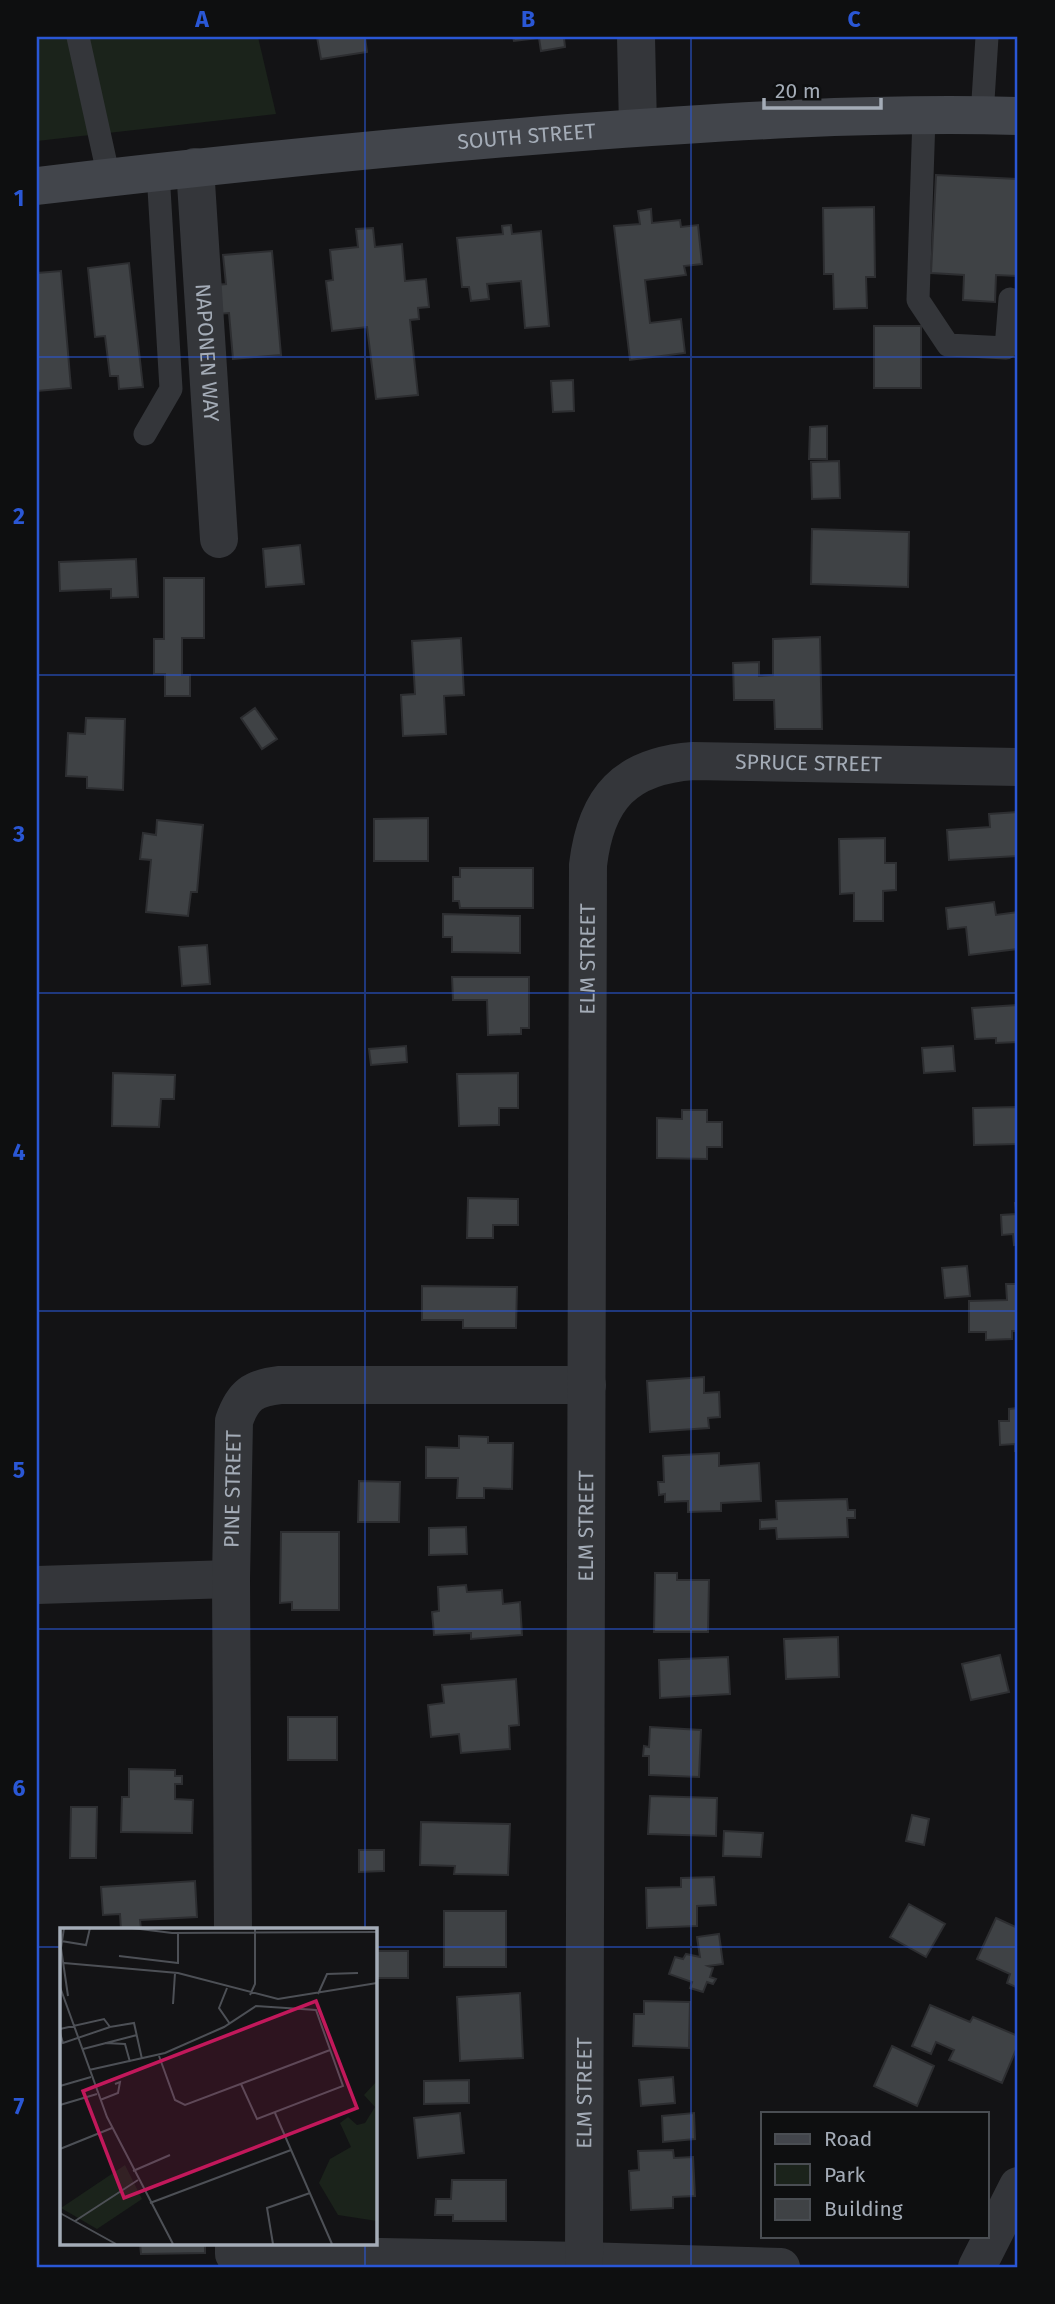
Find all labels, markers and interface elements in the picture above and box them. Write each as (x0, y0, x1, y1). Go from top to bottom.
text: A (194, 5, 209, 33)
text: B (521, 5, 535, 33)
text: C (847, 5, 861, 33)
scale bar (764, 66, 882, 110)
text: 20 m (775, 78, 821, 104)
street label: SOUTH STREET (456, 118, 597, 155)
text: 1 (14, 184, 24, 212)
street label: NAPONEN WAY (190, 283, 224, 423)
text: 2 (13, 502, 25, 530)
street label: SPRUCE STREET (735, 749, 882, 777)
text: 3 (12, 820, 25, 848)
street label: ELM STREET (575, 903, 601, 1015)
text: 4 (13, 1138, 26, 1166)
street label: PINE STREET (219, 1430, 247, 1548)
text: 5 (13, 1456, 25, 1484)
street label: ELM STREET (573, 1470, 599, 1582)
text: 6 (13, 1774, 26, 1802)
inset map (60, 1928, 376, 2244)
street label: ELM STREET (571, 2037, 598, 2149)
text: 7 (14, 2092, 25, 2120)
legend (761, 2112, 988, 2238)
text: Road (824, 2126, 872, 2152)
text: Park (824, 2162, 866, 2188)
text: Building (824, 2196, 903, 2222)

